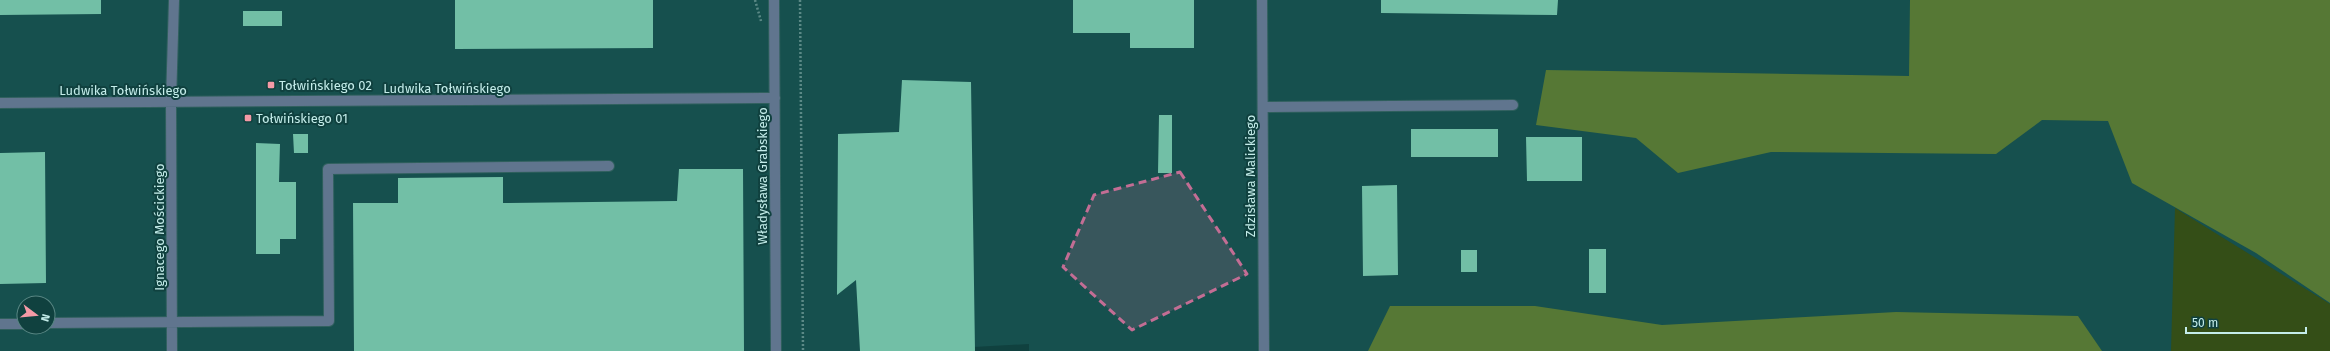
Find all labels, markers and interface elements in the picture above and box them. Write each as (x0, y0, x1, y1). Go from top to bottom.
place label: Tołwińskiego 02 (279, 78, 372, 93)
marker: Tołwińskiego 02 (266, 80, 276, 90)
street label: Ludwika Tołwińskiego (383, 81, 511, 96)
street label: Ludwika Tołwińskiego (59, 83, 187, 98)
street label: Władysława Grabskiego (755, 107, 770, 245)
place label: Tołwińskiego 01 (256, 111, 348, 126)
marker: Tołwińskiego 01 (243, 113, 253, 123)
street label: Zdzisława Malickiego (1243, 115, 1258, 237)
street label: Ignacego Mościckiego (152, 163, 167, 291)
north arrow (16, 295, 56, 335)
scale bar (2186, 309, 2306, 335)
text: N (38, 312, 52, 323)
text: 50 m (2192, 316, 2218, 330)

